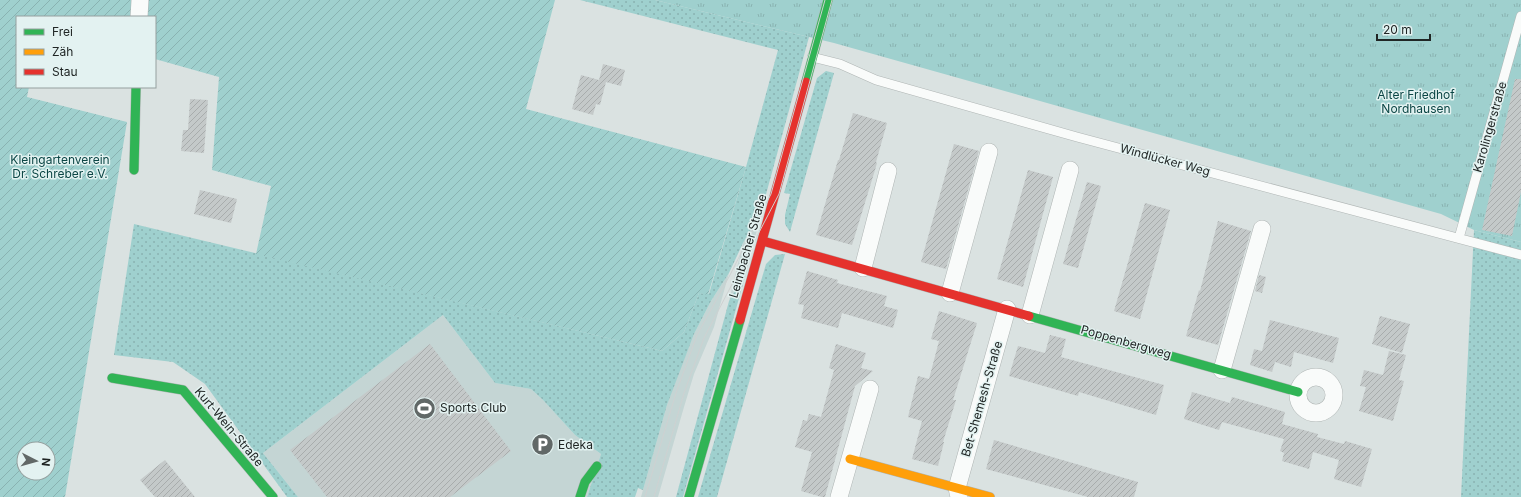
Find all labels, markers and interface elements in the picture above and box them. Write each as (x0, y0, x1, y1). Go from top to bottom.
legend (16, 16, 156, 88)
scale bar (1377, 16, 1430, 42)
text: 20 m (1383, 22, 1412, 37)
text: Frei (52, 24, 73, 39)
text: Zäh (52, 44, 73, 59)
text: Stau (52, 64, 78, 79)
street label: Karolingerstraße (1469, 80, 1510, 174)
park label: Alter Friedhof Nordhausen (1377, 87, 1455, 116)
street label: Windlücker Weg (1118, 140, 1212, 179)
park label: Kleingartenverein Dr. Schreber e.V. (10, 152, 110, 181)
street label: Leimbacher Straße (725, 192, 770, 300)
street label: Poppenbergweg (1079, 321, 1173, 362)
street label: Bet-Shemesh-Straße (958, 339, 1005, 458)
street label: Kurt-Wein-Straße (192, 384, 267, 469)
sports icon: Sports Club (412, 395, 438, 421)
place label: Sports Club (440, 400, 507, 415)
parking icon: Edeka (530, 432, 556, 458)
place label: Edeka (558, 437, 593, 452)
north arrow (16, 441, 56, 481)
text: N (39, 457, 53, 467)

